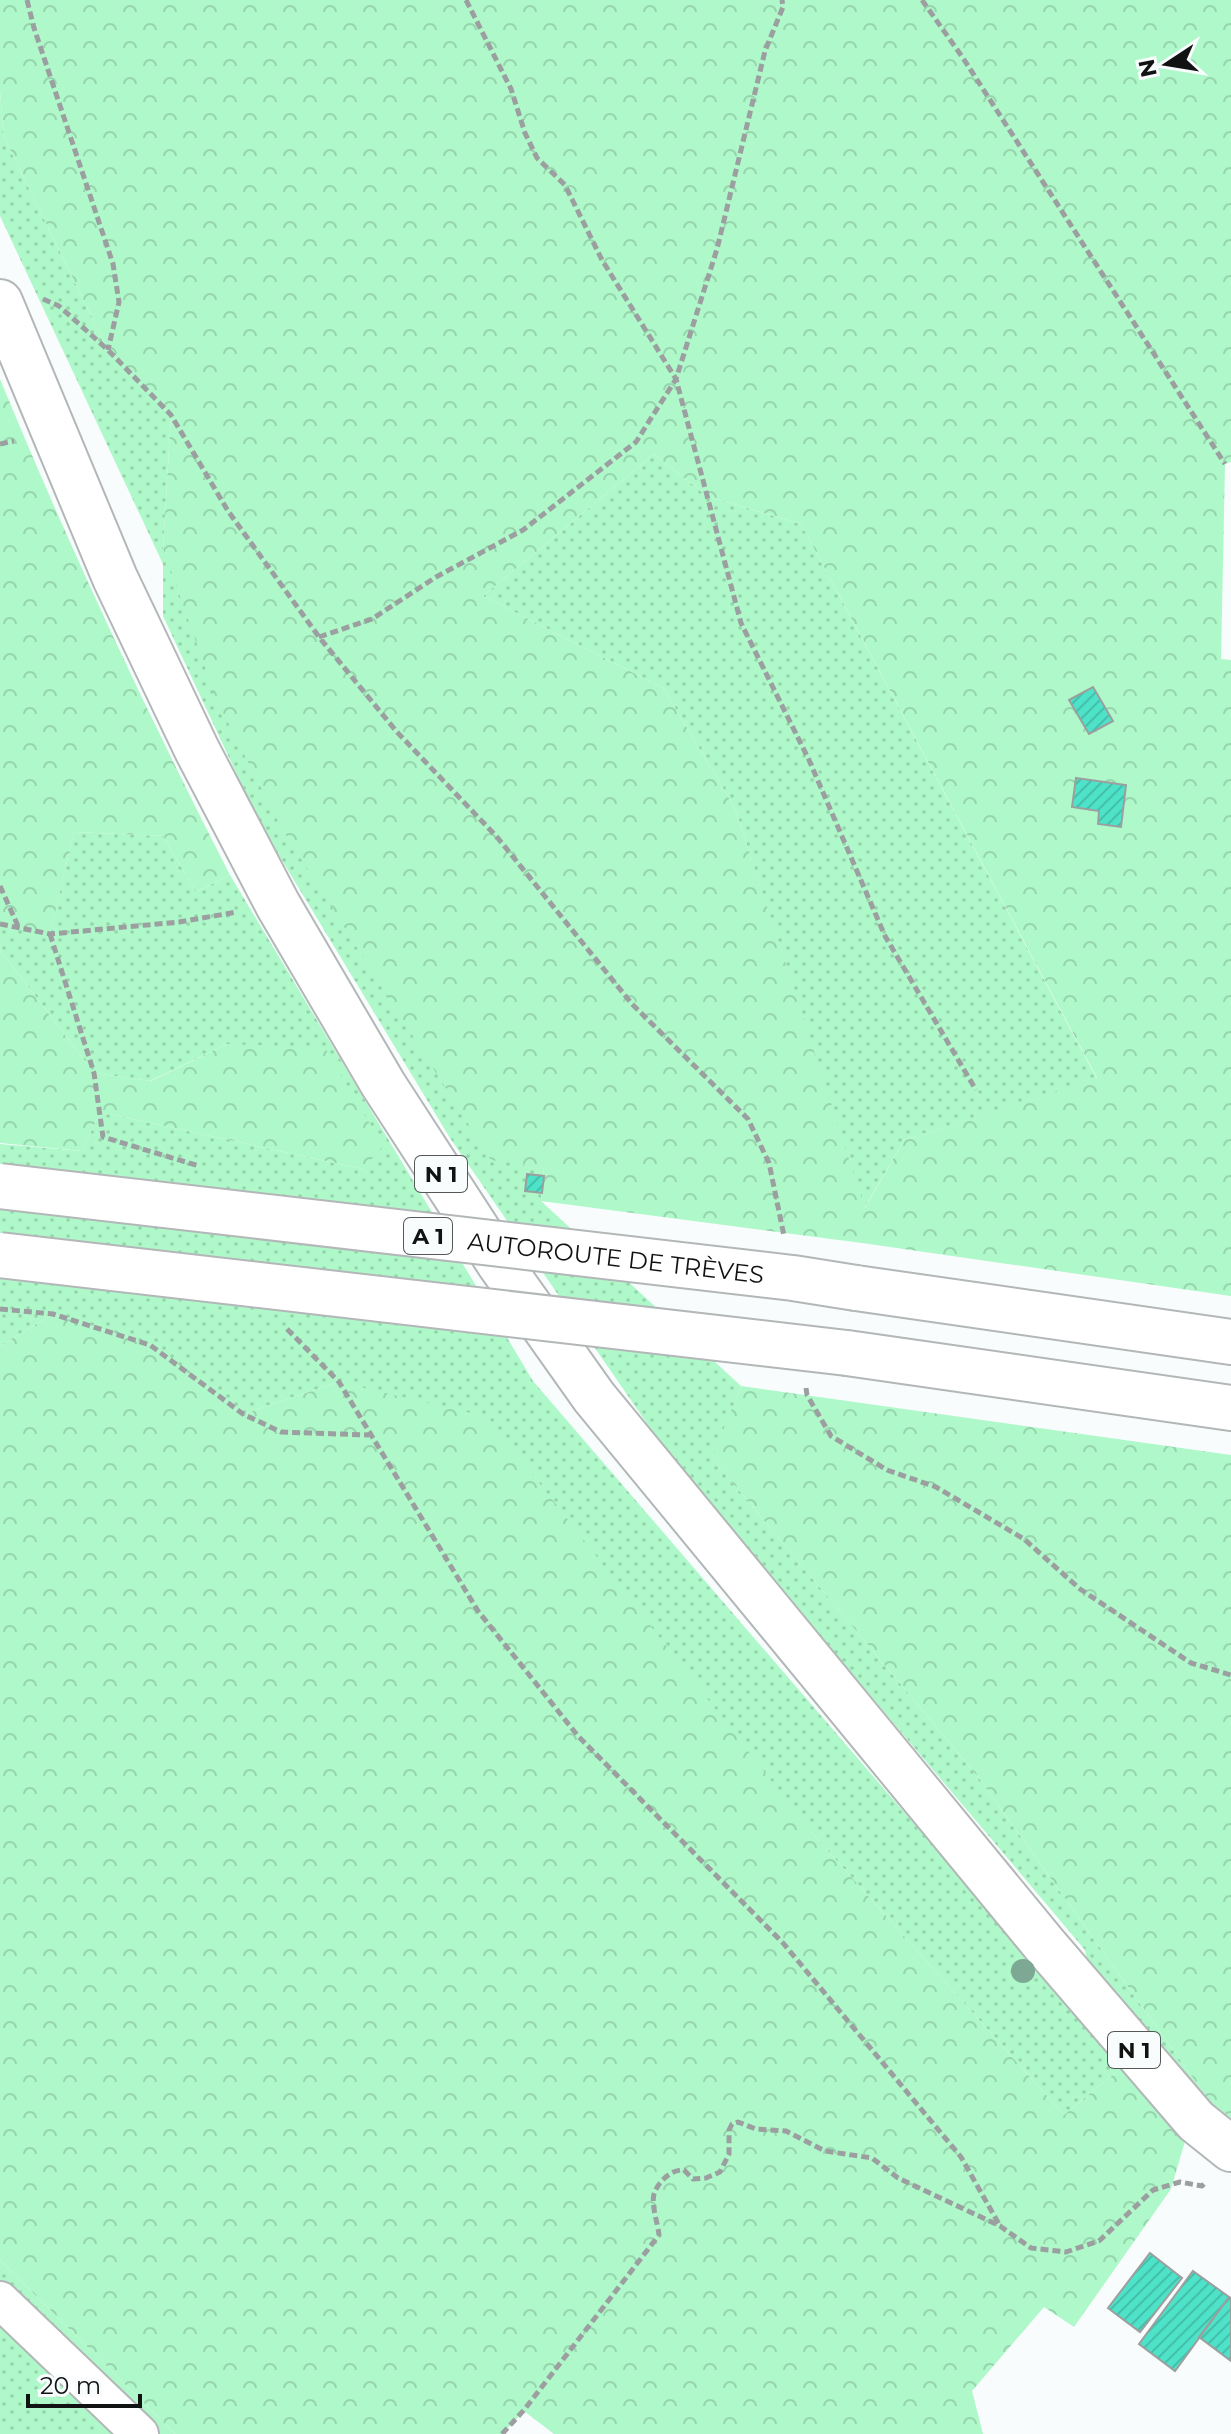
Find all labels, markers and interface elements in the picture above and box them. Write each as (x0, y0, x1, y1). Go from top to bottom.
north arrow (1127, 24, 1207, 104)
text: N (1133, 57, 1163, 80)
road number: N 1 (415, 1156, 467, 1192)
road number: A 1 (404, 1218, 452, 1254)
street label: AUTOROUTE DE TRÈVES (466, 1226, 766, 1289)
road number: N 1 (1108, 2032, 1160, 2068)
scale bar (28, 2358, 140, 2408)
text: 20 m (40, 2371, 101, 2400)

